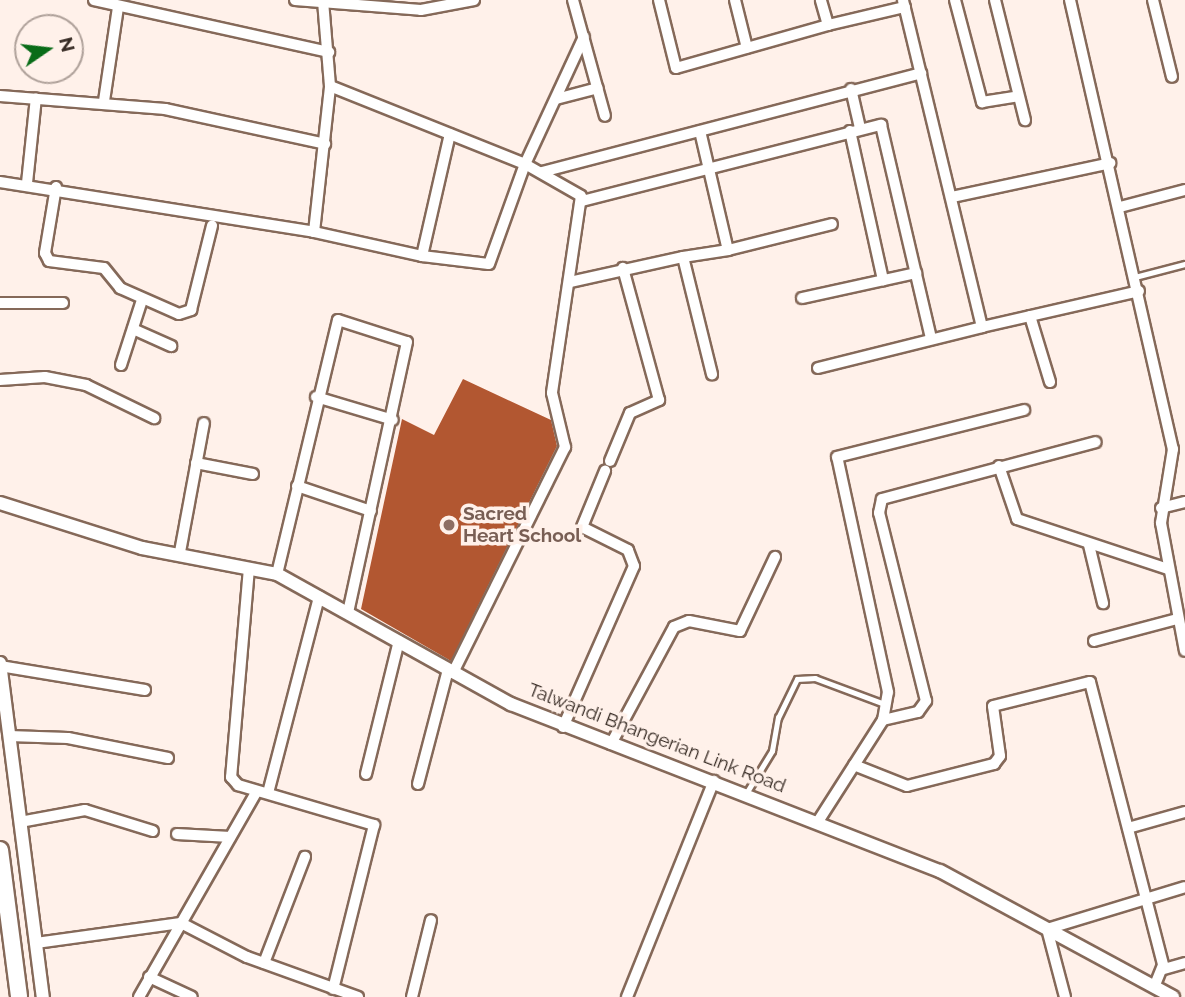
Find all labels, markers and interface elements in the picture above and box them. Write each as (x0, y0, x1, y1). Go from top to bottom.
north arrow (14, 14, 84, 84)
text: N (55, 35, 80, 54)
place label: Sacred Heart School (463, 503, 581, 547)
marker: Sacred Heart School (441, 517, 457, 533)
street label: Talwandi Bhangerian Link Road (525, 678, 789, 798)

